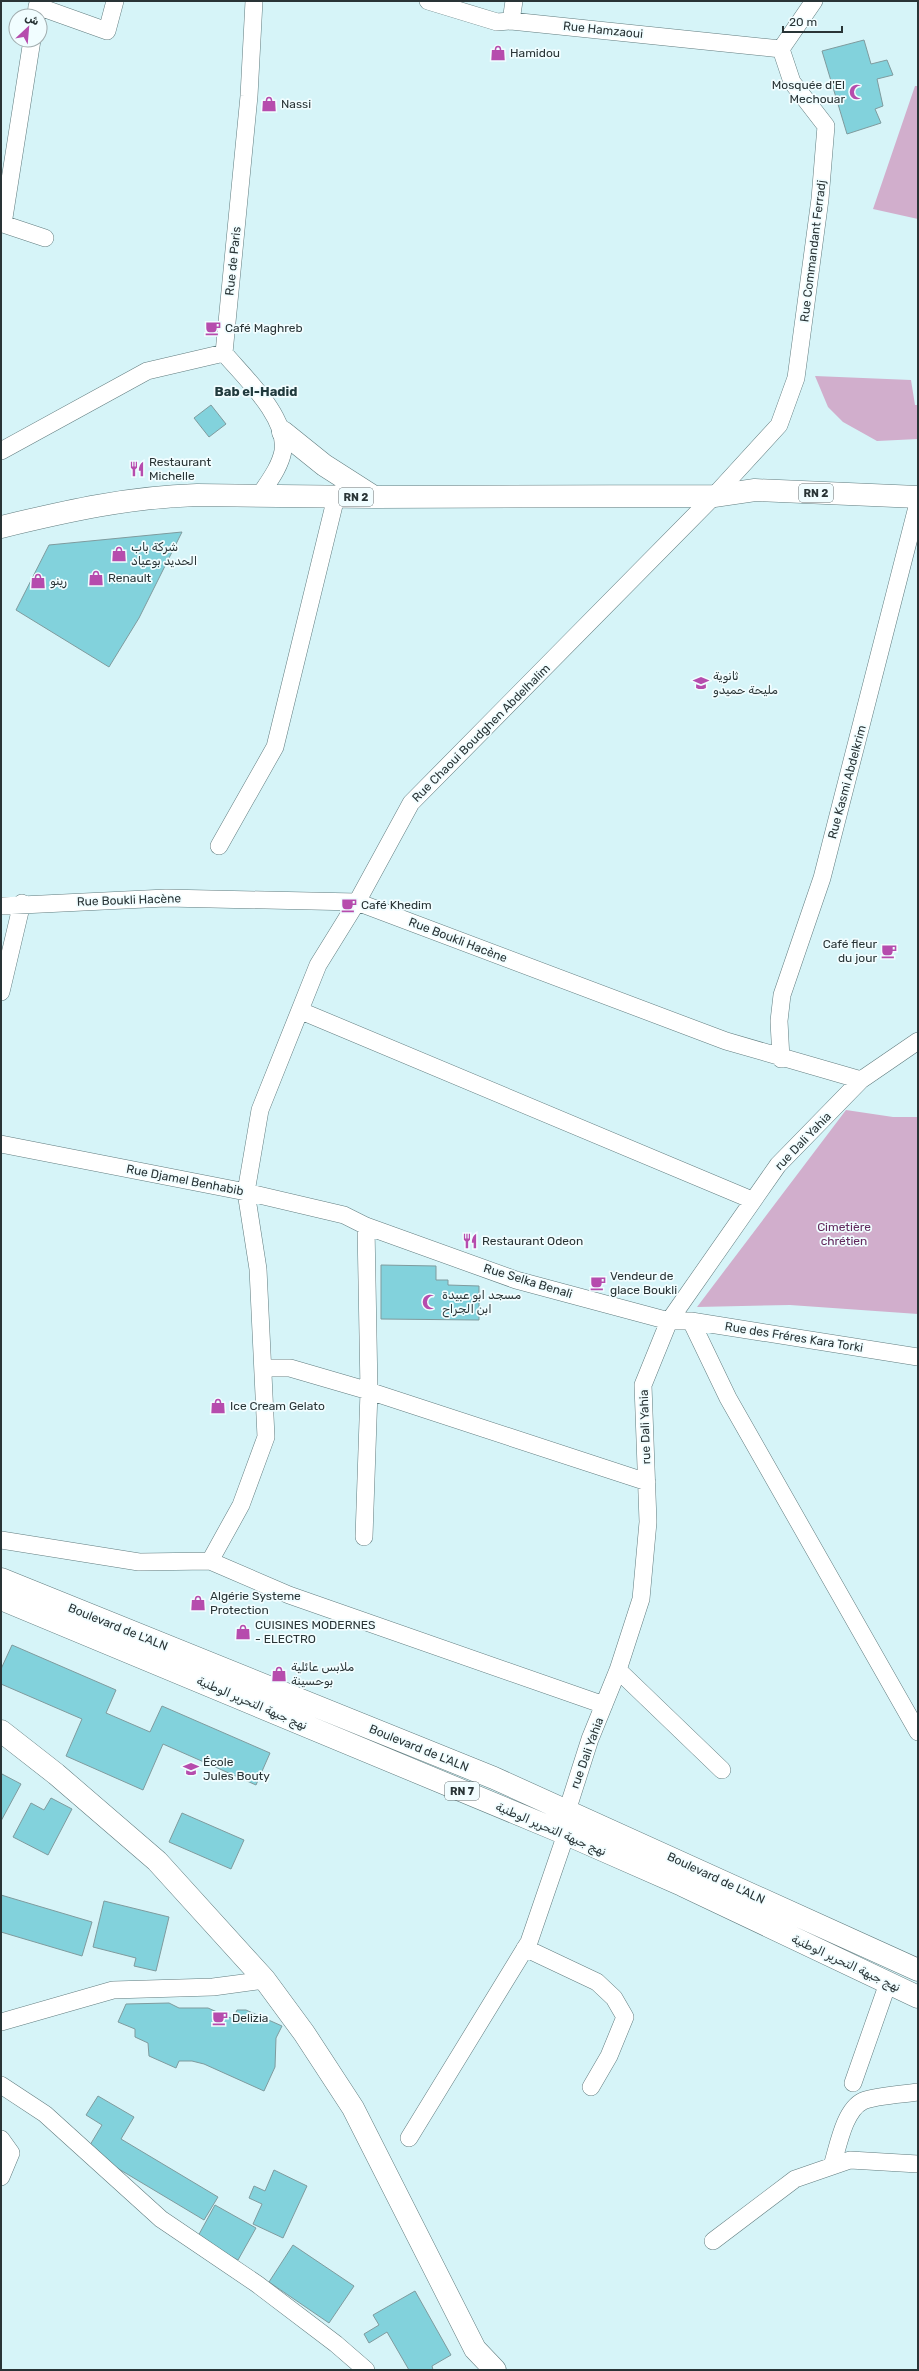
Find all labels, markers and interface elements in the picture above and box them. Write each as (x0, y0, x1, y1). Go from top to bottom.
north arrow (8, 8, 48, 48)
scale bar (783, 8, 842, 34)
text: ش (23, 11, 41, 28)
text: 20 m (789, 15, 817, 29)
street label: Rue Hamzaoui (562, 19, 644, 41)
shop icon: Hamidou (489, 44, 507, 62)
place label: Hamidou (510, 46, 560, 60)
place label: Mosquée d'El Mechouar (772, 78, 845, 106)
mosque icon: Mosquée d'El Mechouar (848, 83, 866, 101)
shop icon: Nassi (260, 95, 278, 113)
place label: Nassi (281, 97, 311, 111)
street label: Rue Commandant Ferradj (797, 179, 829, 323)
street label: Rue de Paris (222, 226, 244, 296)
cafe icon: Café Maghreb (204, 319, 222, 337)
place label: Café Maghreb (225, 321, 303, 335)
district label: Bab el-Hadid (215, 384, 297, 399)
place label: Restaurant Michelle (149, 455, 211, 483)
restaurant icon: Restaurant Michelle (128, 460, 146, 478)
road number: RN 2 (799, 484, 833, 502)
road number: RN 2 (339, 488, 373, 506)
place label: شركة باب الحديد بوعياد (131, 540, 197, 569)
shop icon: شركة باب الحديد بوعياد (110, 545, 128, 563)
shop icon: Renault (87, 569, 105, 587)
place label: Renault (108, 571, 152, 585)
shop icon: رينو (29, 572, 47, 590)
place label: رينو (50, 574, 67, 589)
street label: Rue Chaoui Boudghen Abdelhalim (409, 661, 553, 805)
place label: ثانوية مليحة حميدو (713, 669, 778, 698)
school or university icon: ثانوية مليحة حميدو (692, 674, 710, 692)
street label: Rue Kasmi Abdelkrim (825, 724, 869, 840)
street label: Rue Boukli Hacène (77, 891, 182, 909)
cafe icon: Café Khedim (340, 896, 358, 914)
place label: Café Khedim (361, 898, 432, 912)
street label: Rue Boukli Hacène (407, 915, 509, 965)
place label: Café fleur du jour (823, 937, 877, 965)
cafe icon: Café fleur du jour (880, 942, 898, 960)
street label: rue Dali Yahia (772, 1109, 834, 1173)
street label: Rue Djamel Benhabib (125, 1162, 245, 1198)
park label: Cimetière chrétien (817, 1220, 871, 1248)
restaurant icon: Restaurant Odeon (461, 1232, 479, 1250)
place label: Restaurant Odeon (482, 1234, 583, 1248)
street label: Rue Selka Benali (482, 1261, 574, 1301)
place label: Vendeur de glace Boukli (610, 1269, 677, 1297)
cafe icon: Vendeur de glace Boukli (589, 1274, 607, 1292)
place label: مسجد ابو عبيدة ابن الجراح (442, 1288, 521, 1318)
mosque icon: مسجد ابو عبيدة ابن الجراح (421, 1293, 439, 1311)
street label: Rue des Fréres Kara Torki (724, 1319, 864, 1355)
street label: rue Dali Yahia (637, 1389, 653, 1465)
shop icon: Ice Cream Gelato (209, 1397, 227, 1415)
place label: Ice Cream Gelato (230, 1399, 325, 1413)
place label: Algérie Systeme Protection (210, 1589, 301, 1617)
shop icon: Algérie Systeme Protection (189, 1594, 207, 1612)
street label: Boulevard de L'ALN (66, 1601, 170, 1653)
place label: CUISINES MODERNES - ELECTRO (255, 1618, 376, 1646)
shop icon: CUISINES MODERNES - ELECTRO (234, 1623, 252, 1641)
place label: ملابس عائلية بوحسينة (291, 1660, 355, 1689)
shop icon: ملابس عائلية بوحسينة (270, 1665, 288, 1683)
street label: نهج جبهة التحرير الوطنية (194, 1673, 309, 1734)
street label: rue Dali Yahia (568, 1715, 606, 1791)
street label: Boulevard de L'ALN (367, 1722, 471, 1774)
place label: École Jules Bouty (203, 1755, 270, 1783)
school or university icon: École Jules Bouty (182, 1760, 200, 1778)
road number: RN 7 (445, 1782, 479, 1800)
street label: نهج جبهة التحرير الوطنية (493, 1799, 608, 1860)
street label: Boulevard de L'ALN (665, 1849, 767, 1907)
street label: نهج جبهة التحرير الوطنية (788, 1932, 903, 1996)
cafe icon: Delizia (211, 2009, 229, 2027)
place label: Delizia (232, 2011, 268, 2025)

